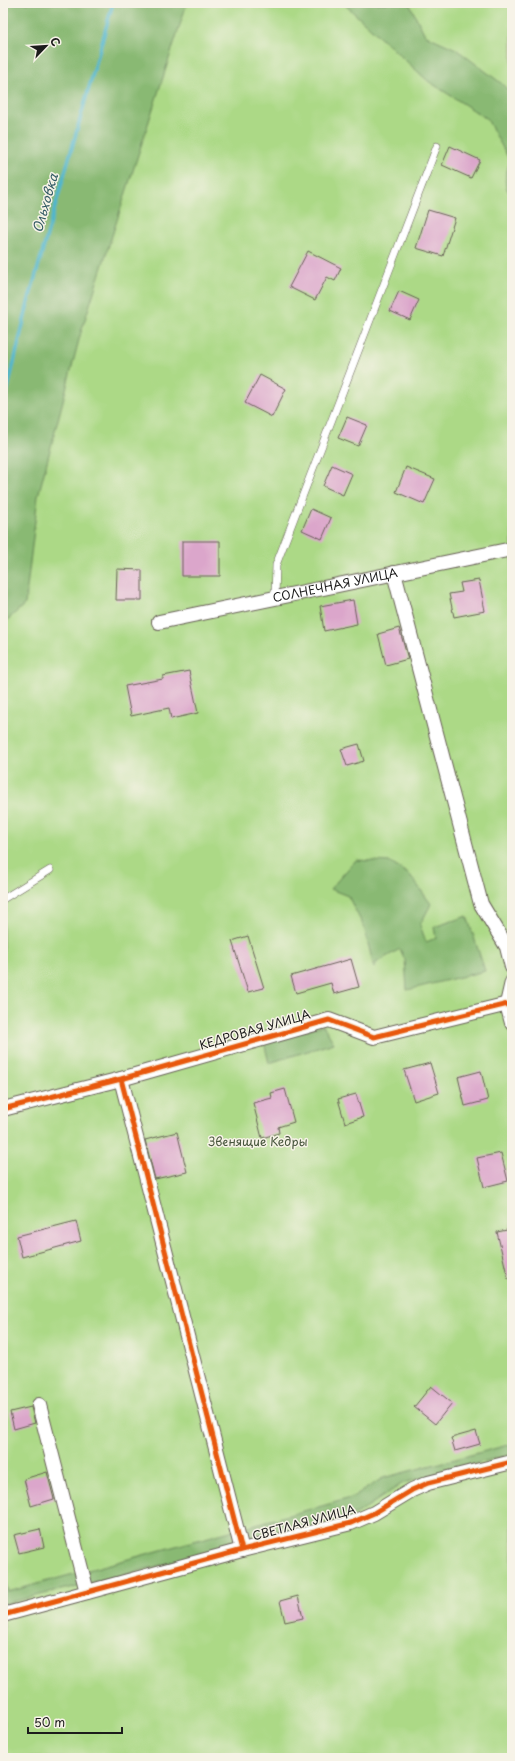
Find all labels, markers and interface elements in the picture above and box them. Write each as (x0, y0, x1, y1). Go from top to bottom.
north arrow (26, 26, 66, 66)
text: С (46, 34, 65, 49)
water label: Ольховка (27, 170, 62, 235)
street label: СОЛНЕЧНАЯ УЛИЦА (271, 563, 399, 606)
street label: КЕДРОВАЯ УЛИЦА (197, 1005, 312, 1053)
park label: Звенящие Кедры (208, 1132, 308, 1150)
street label: СВЕТЛАЯ УЛИЦА (250, 1500, 357, 1544)
scale bar (28, 1709, 122, 1735)
text: 50 m (34, 1713, 65, 1731)

